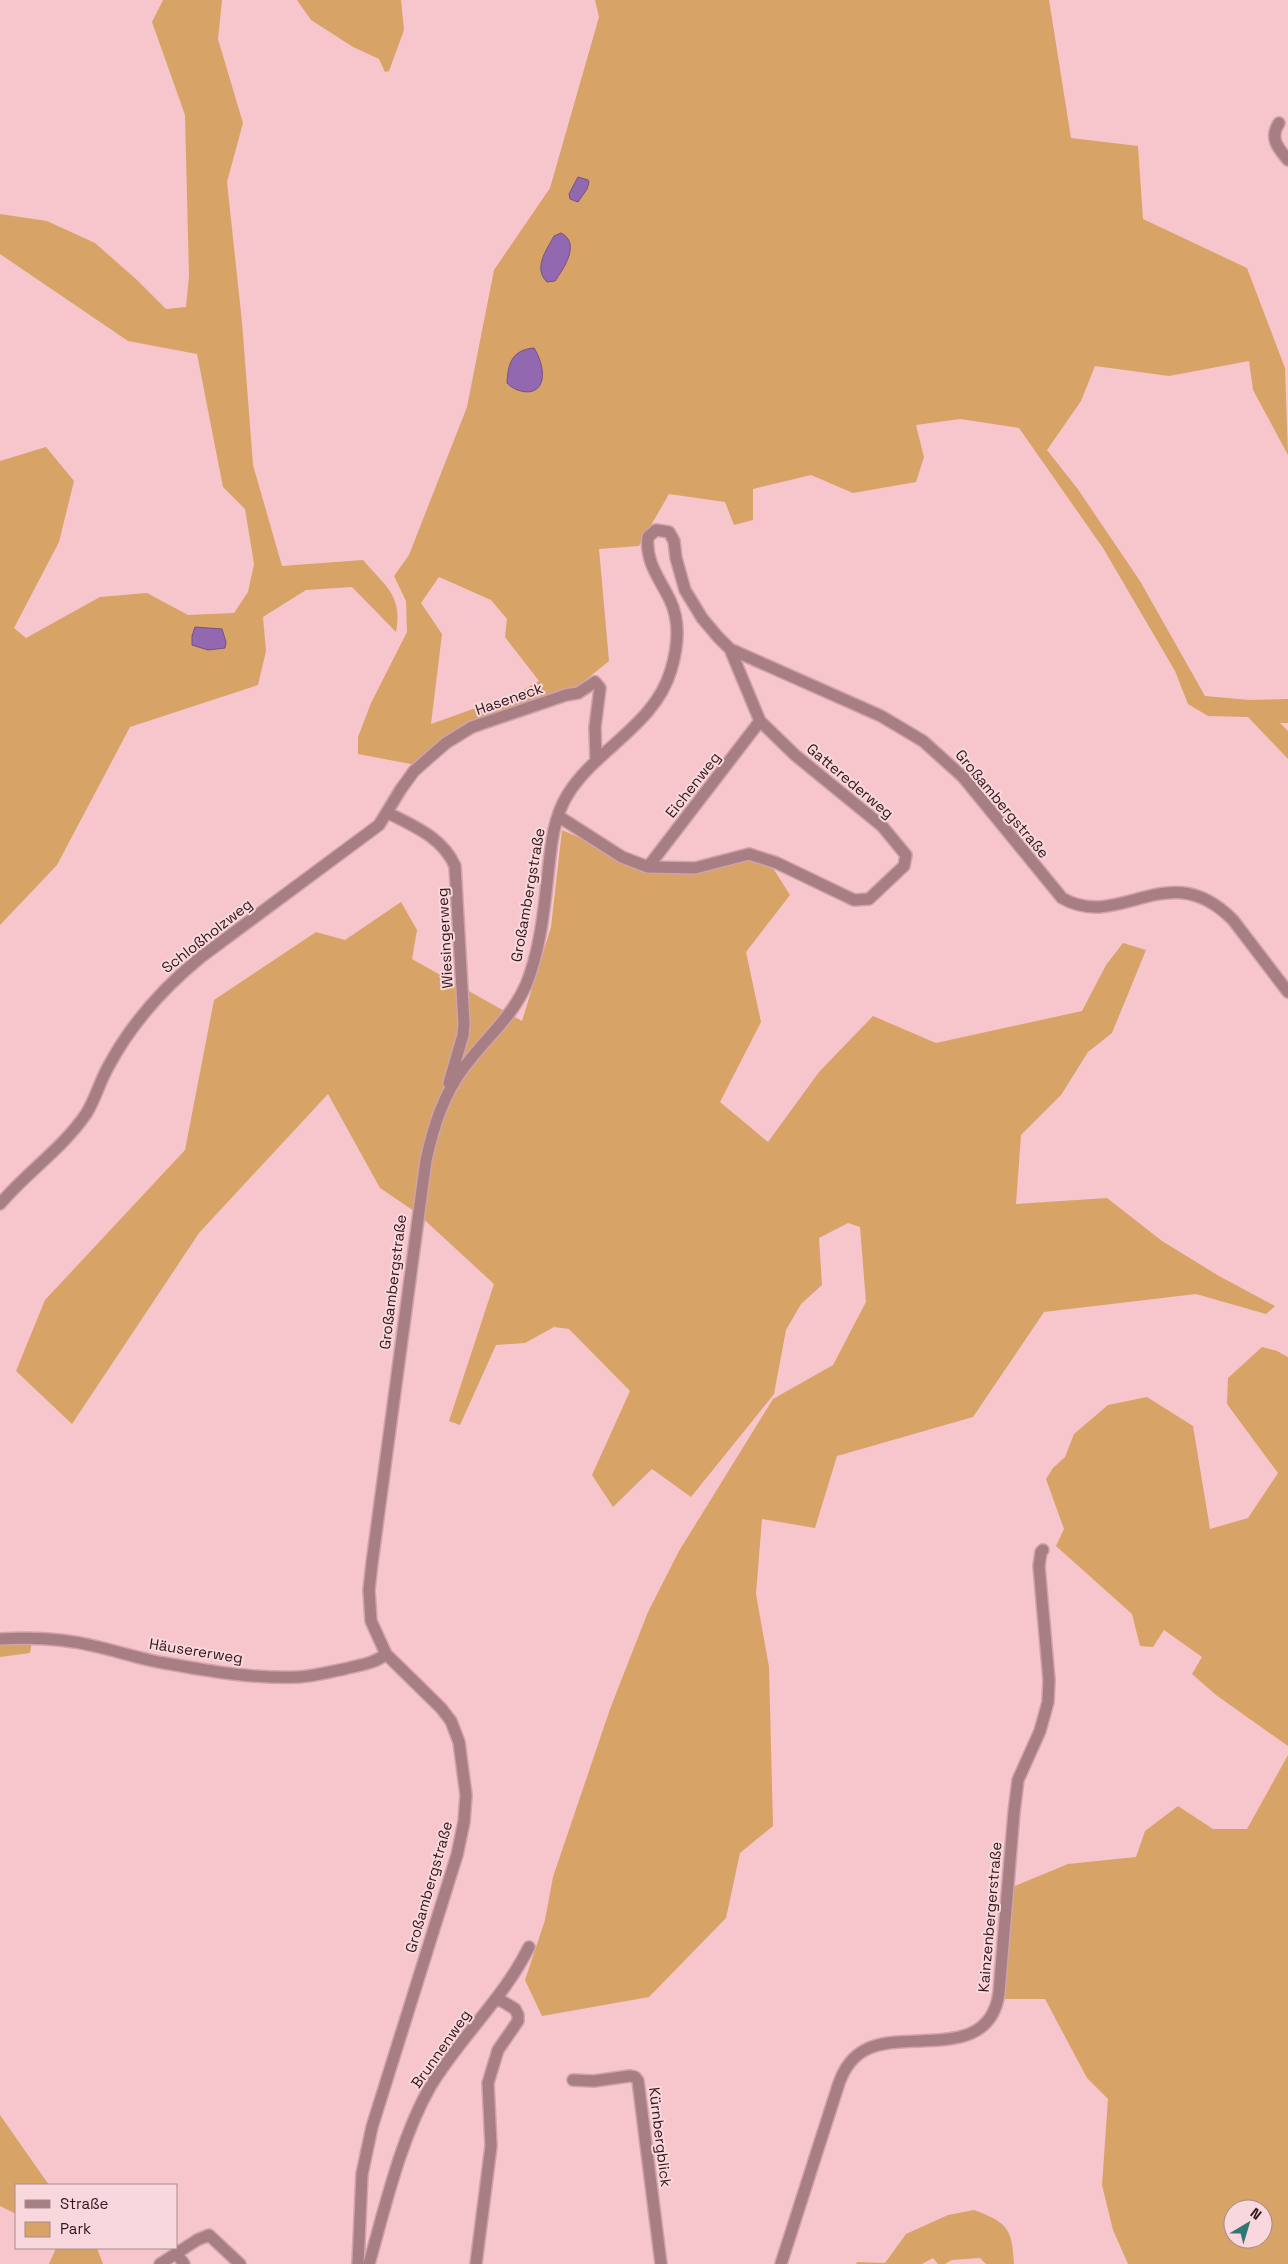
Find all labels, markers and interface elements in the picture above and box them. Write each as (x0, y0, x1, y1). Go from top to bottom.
street label: Haseneck (473, 678, 545, 719)
street label: Gatterederweg (803, 739, 898, 823)
street label: Großambergstraße (951, 745, 1053, 862)
street label: Eichenweg (661, 748, 724, 822)
street label: Großambergstraße (506, 826, 549, 964)
street label: Wiesingerweg (432, 887, 457, 989)
street label: Schloßholzweg (157, 894, 256, 977)
street label: Großambergstraße (375, 1213, 410, 1351)
street label: Häusererweg (148, 1634, 244, 1667)
street label: Großambergstraße (401, 1819, 456, 1955)
street label: Kainzenbergerstraße (973, 1841, 1006, 1993)
street label: Brunnenweg (407, 2006, 475, 2092)
street label: Kürnbergblick (645, 2086, 676, 2188)
legend (15, 2184, 178, 2249)
text: Straße (60, 2194, 109, 2213)
north arrow (1223, 2199, 1273, 2249)
text: N (1247, 2204, 1265, 2224)
text: Park (60, 2219, 91, 2238)

